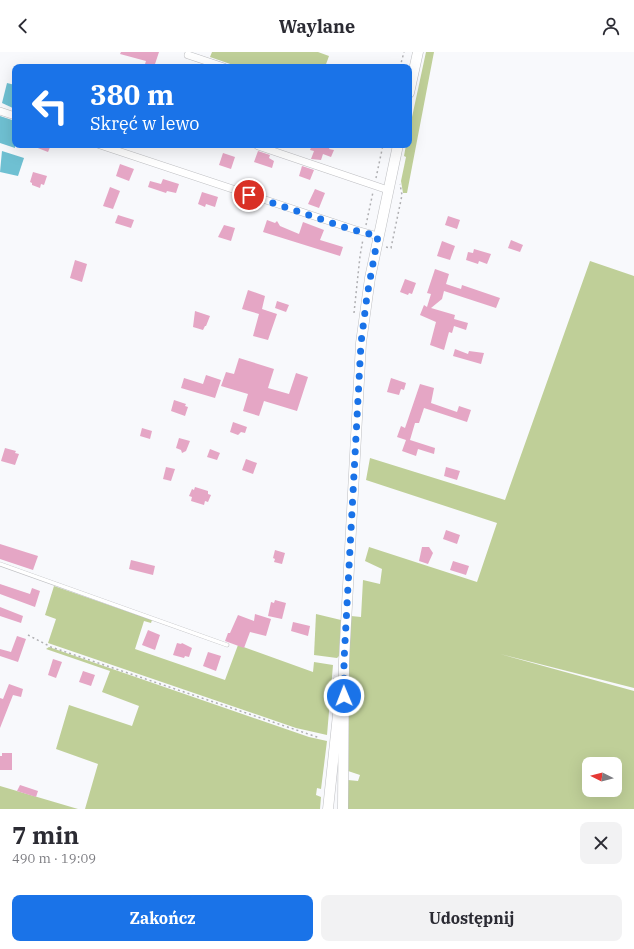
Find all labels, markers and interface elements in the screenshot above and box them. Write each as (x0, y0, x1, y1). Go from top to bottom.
icon: back (12, 15, 34, 37)
text: Waylane (279, 15, 355, 38)
icon: person (600, 15, 622, 37)
text: 380 m (90, 76, 174, 113)
icon: left (24, 80, 76, 132)
text: Skręć w lewo (90, 112, 199, 135)
pin (232, 178, 266, 212)
icon: arrive (238, 184, 260, 206)
position arrow (323, 675, 365, 717)
north arrow (582, 757, 622, 797)
map controls (582, 757, 622, 797)
text: 7 min (12, 819, 79, 851)
button: close (580, 822, 622, 864)
text: 490 m · 19:09 (12, 850, 96, 867)
button: Zakończ (12, 895, 313, 941)
button: Udostępnij (321, 895, 622, 941)

